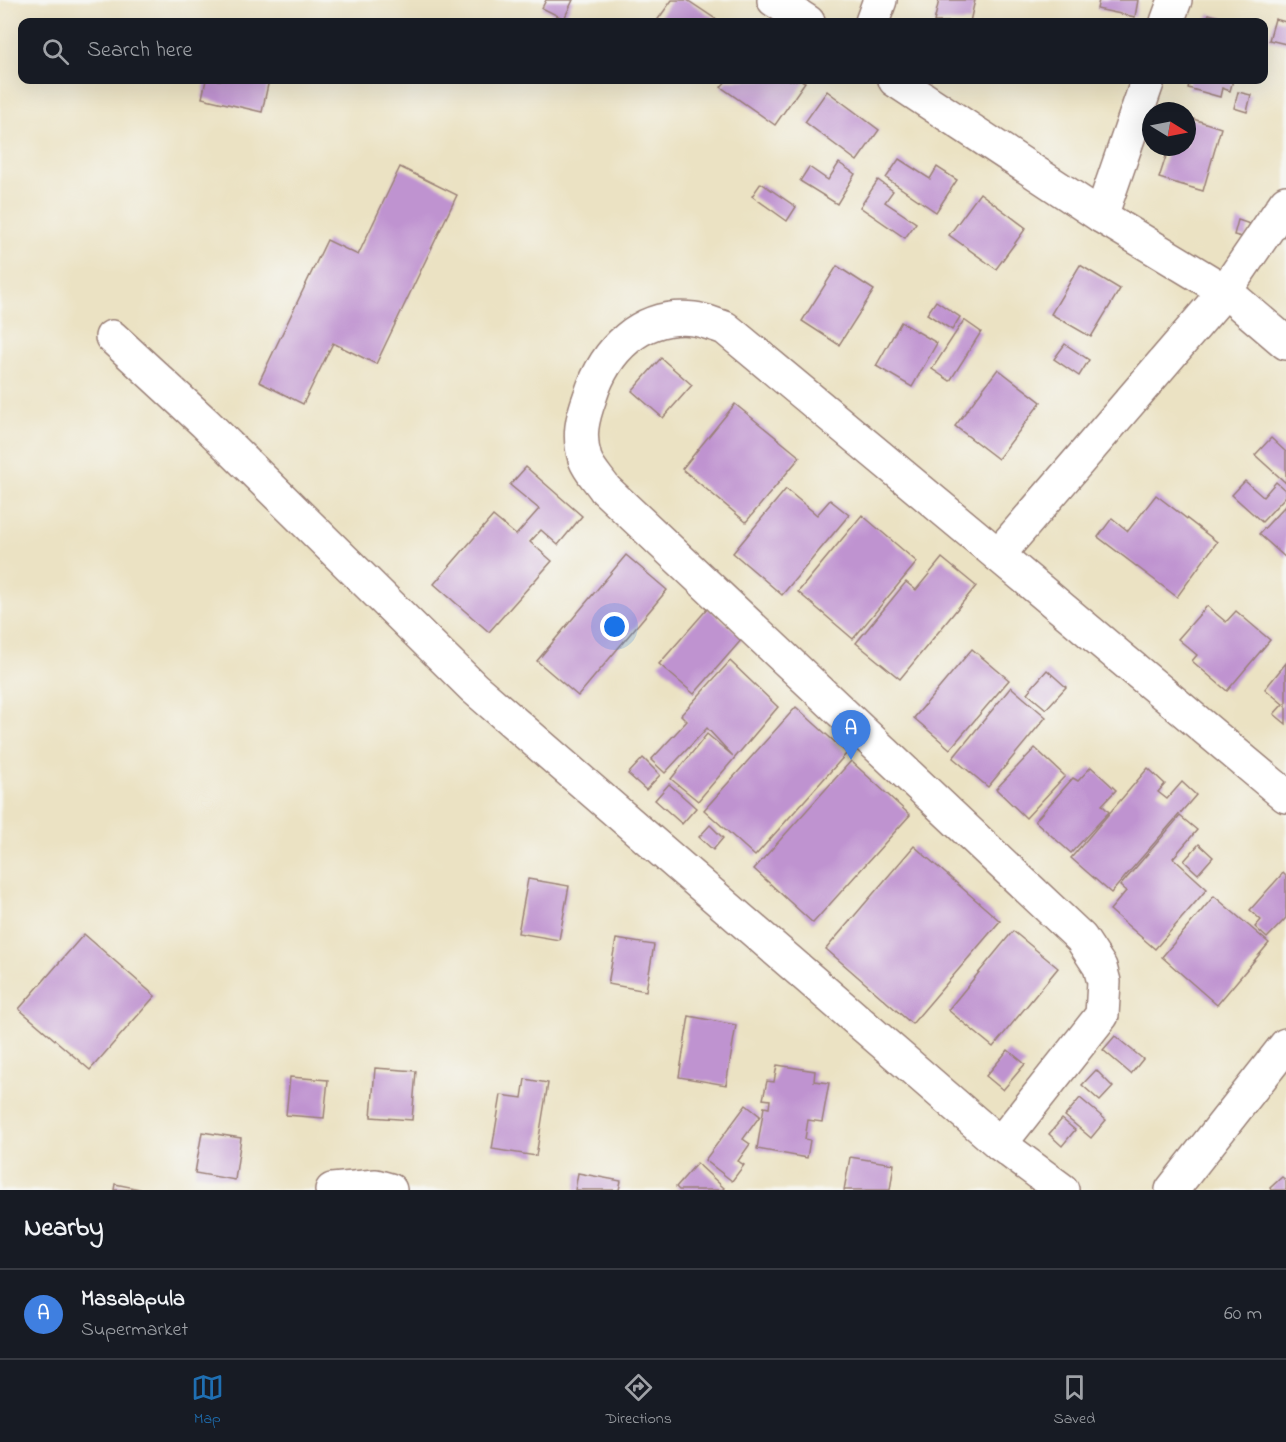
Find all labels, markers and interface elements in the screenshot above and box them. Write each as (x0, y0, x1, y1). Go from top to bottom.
search box (18, 18, 1268, 84)
icon: search (39, 35, 72, 68)
text: Search here (87, 35, 192, 67)
north arrow (1142, 102, 1196, 156)
your location (600, 612, 629, 641)
pin: A (832, 710, 870, 760)
text: Nearby (24, 1210, 103, 1248)
text: Masalapula (81, 1284, 185, 1316)
text: A (37, 1300, 50, 1329)
text: 60 m (1224, 1300, 1262, 1329)
text: Supermarket (81, 1316, 188, 1345)
tab: Map (191, 1371, 224, 1431)
tab: Directions (605, 1371, 672, 1431)
tab: Saved (1053, 1371, 1095, 1431)

